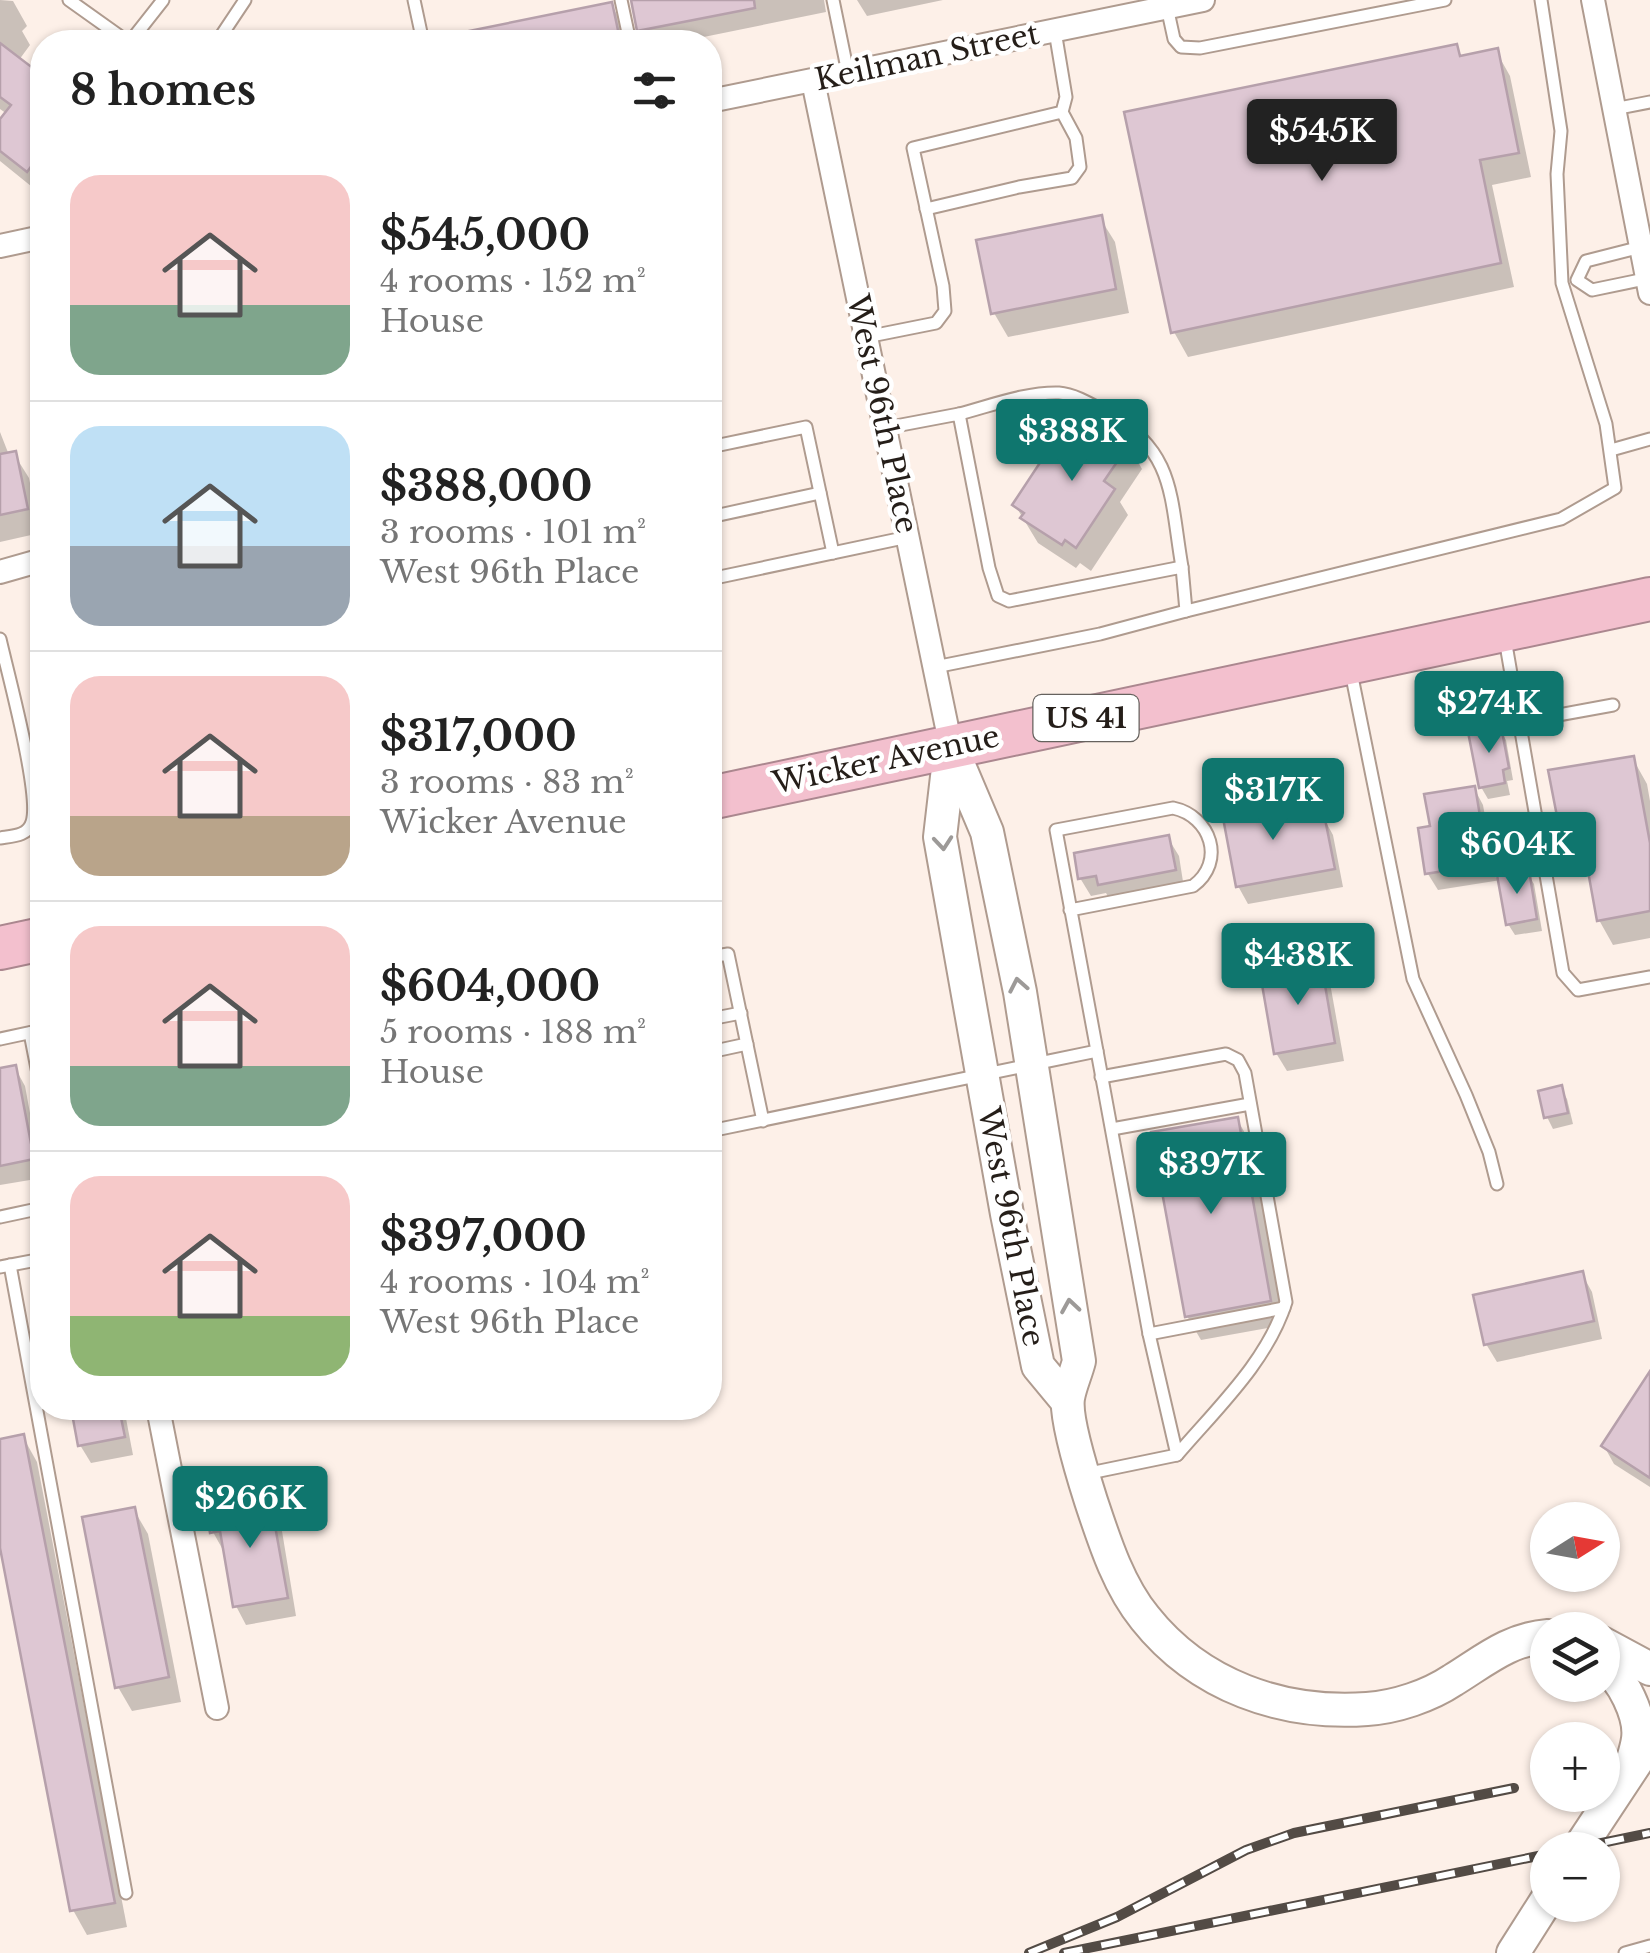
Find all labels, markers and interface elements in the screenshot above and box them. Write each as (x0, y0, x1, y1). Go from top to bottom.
street label: Keilman Street (811, 15, 1043, 98)
icon: filters (627, 63, 682, 118)
text: 8 homes (70, 64, 256, 116)
pin: $545K (1252, 99, 1392, 184)
text: $545K (1269, 111, 1375, 151)
text: $545,000 (380, 209, 590, 261)
icon: home (150, 215, 270, 335)
text: 4 rooms · 152 m² (380, 261, 646, 301)
street label: West 96th Place (839, 290, 926, 537)
text: House (380, 301, 484, 341)
pin: $388K (1002, 399, 1142, 484)
text: $388K (1018, 411, 1126, 451)
text: $388,000 (380, 460, 592, 512)
icon: home (150, 466, 270, 586)
text: 3 rooms · 101 m² (380, 512, 646, 552)
text: West 96th Place (380, 552, 639, 592)
pin: $274K (1419, 671, 1559, 756)
text: $274K (1437, 683, 1541, 723)
road number: US 41 (1034, 695, 1138, 741)
text: $317,000 (380, 710, 577, 762)
icon: home (150, 716, 270, 836)
street label: Wicker Avenue (768, 717, 1003, 802)
pin: $317K (1203, 758, 1343, 843)
text: 3 rooms · 83 m² (380, 762, 634, 802)
text: $317K (1224, 770, 1322, 810)
text: Wicker Avenue (380, 802, 627, 842)
pin: $604K (1447, 812, 1587, 897)
text: $604K (1460, 824, 1574, 864)
one-way arrow (931, 836, 953, 852)
pin: $438K (1228, 923, 1368, 1008)
text: $438K (1244, 935, 1352, 975)
text: $604,000 (380, 960, 600, 1012)
icon: home (150, 966, 270, 1086)
one-way arrow (1008, 977, 1029, 993)
text: 5 rooms · 188 m² (380, 1012, 646, 1052)
text: House (380, 1052, 484, 1092)
street label: West 96th Place (970, 1103, 1053, 1350)
pin: $397K (1141, 1132, 1281, 1217)
text: $397K (1158, 1144, 1264, 1184)
text: $397,000 (380, 1210, 587, 1262)
icon: home (150, 1216, 270, 1336)
text: 4 rooms · 104 m² (380, 1262, 650, 1302)
one-way arrow (1060, 1297, 1081, 1314)
text: West 96th Place (380, 1302, 639, 1342)
pin: $266K (180, 1466, 320, 1551)
text: $266K (195, 1478, 305, 1518)
north arrow (1530, 1502, 1620, 1592)
map controls (1530, 1502, 1620, 1922)
button: layers (1530, 1612, 1620, 1702)
button: + (1530, 1722, 1620, 1812)
button: − (1530, 1832, 1620, 1922)

